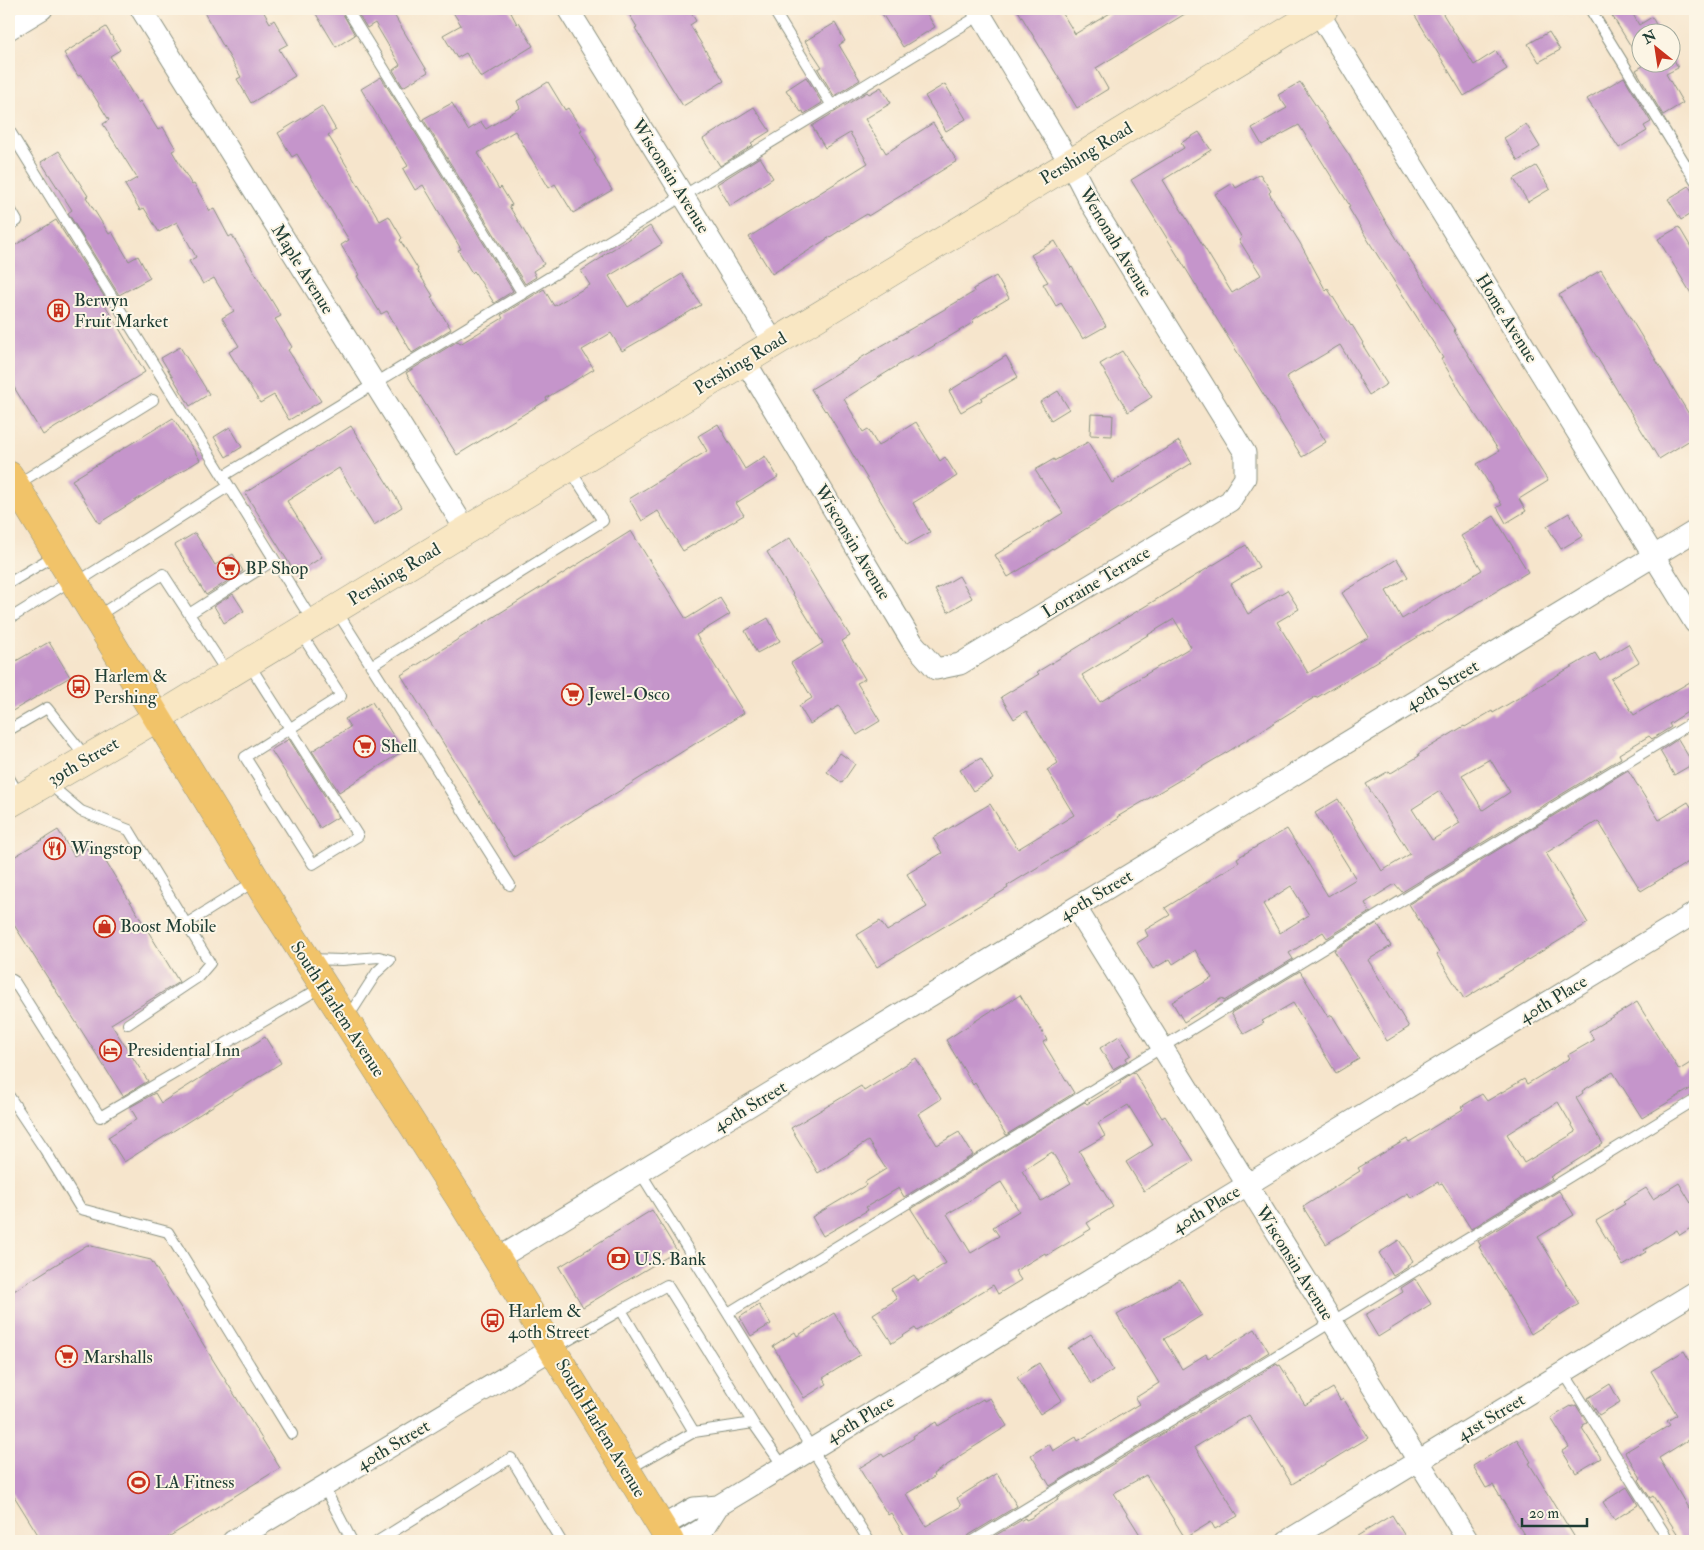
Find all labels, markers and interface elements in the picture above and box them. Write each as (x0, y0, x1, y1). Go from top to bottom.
north arrow (1632, 22, 1682, 72)
text: N (1639, 26, 1660, 48)
street label: Wisconsin Avenue (626, 114, 715, 238)
street label: Pershing Road (1036, 117, 1137, 190)
street label: Wenonah Avenue (1073, 182, 1158, 302)
street label: Maple Avenue (266, 220, 340, 319)
street label: Home Avenue (1470, 270, 1543, 367)
place label: Berwyn Fruit Market (74, 289, 168, 333)
building icon: Berwyn Fruit Market (46, 298, 70, 322)
street label: Pershing Road (690, 327, 791, 400)
street label: Wisconsin Avenue (809, 480, 896, 605)
street label: Pershing Road (344, 538, 445, 611)
street label: Lorraine Terrace (1038, 541, 1155, 624)
supermarket icon: BP Shop (217, 556, 241, 580)
place label: BP Shop (245, 557, 308, 580)
street label: 40th Street (1401, 655, 1483, 716)
place label: Harlem & Pershing (94, 665, 168, 709)
bus stop icon: Harlem & Pershing (66, 674, 90, 698)
supermarket icon: Jewel-Osco (560, 682, 584, 706)
place label: Jewel-Osco (587, 683, 670, 706)
street label: 39th Street (43, 732, 123, 791)
supermarket icon: Shell (353, 734, 377, 758)
place label: Shell (381, 735, 418, 758)
restaurant icon: Wingstop (43, 836, 67, 860)
place label: Wingstop (70, 837, 142, 860)
street label: 40th Street (1055, 865, 1137, 926)
shop icon: Boost Mobile (92, 914, 116, 938)
place label: Boost Mobile (120, 915, 217, 938)
street label: South Harlem Avenue (285, 937, 390, 1082)
street label: 40th Place (1515, 970, 1592, 1029)
hotel icon: Presidential Inn (99, 1038, 123, 1062)
place label: Presidential Inn (127, 1039, 240, 1062)
street label: 40th Street (709, 1076, 791, 1137)
street label: 40th Place (1168, 1180, 1245, 1239)
street label: Wisconsin Avenue (1250, 1201, 1339, 1325)
bank icon: U.S. Bank (606, 1247, 630, 1271)
place label: U.S. Bank (634, 1248, 706, 1271)
place label: Harlem & 40th Street (508, 1300, 590, 1344)
bus stop icon: Harlem & 40th Street (480, 1309, 504, 1333)
supermarket icon: Marshalls (55, 1345, 79, 1369)
place label: Marshalls (83, 1346, 153, 1369)
street label: South Harlem Avenue (550, 1355, 651, 1502)
street label: 41st Street (1453, 1388, 1530, 1447)
street label: 40th Place (822, 1390, 899, 1449)
street label: 40th Street (352, 1415, 434, 1476)
sports icon: LA Fitness (127, 1470, 151, 1494)
place label: LA Fitness (155, 1471, 234, 1494)
scale bar (1522, 1495, 1586, 1527)
text: 20 m (1529, 1504, 1559, 1523)

